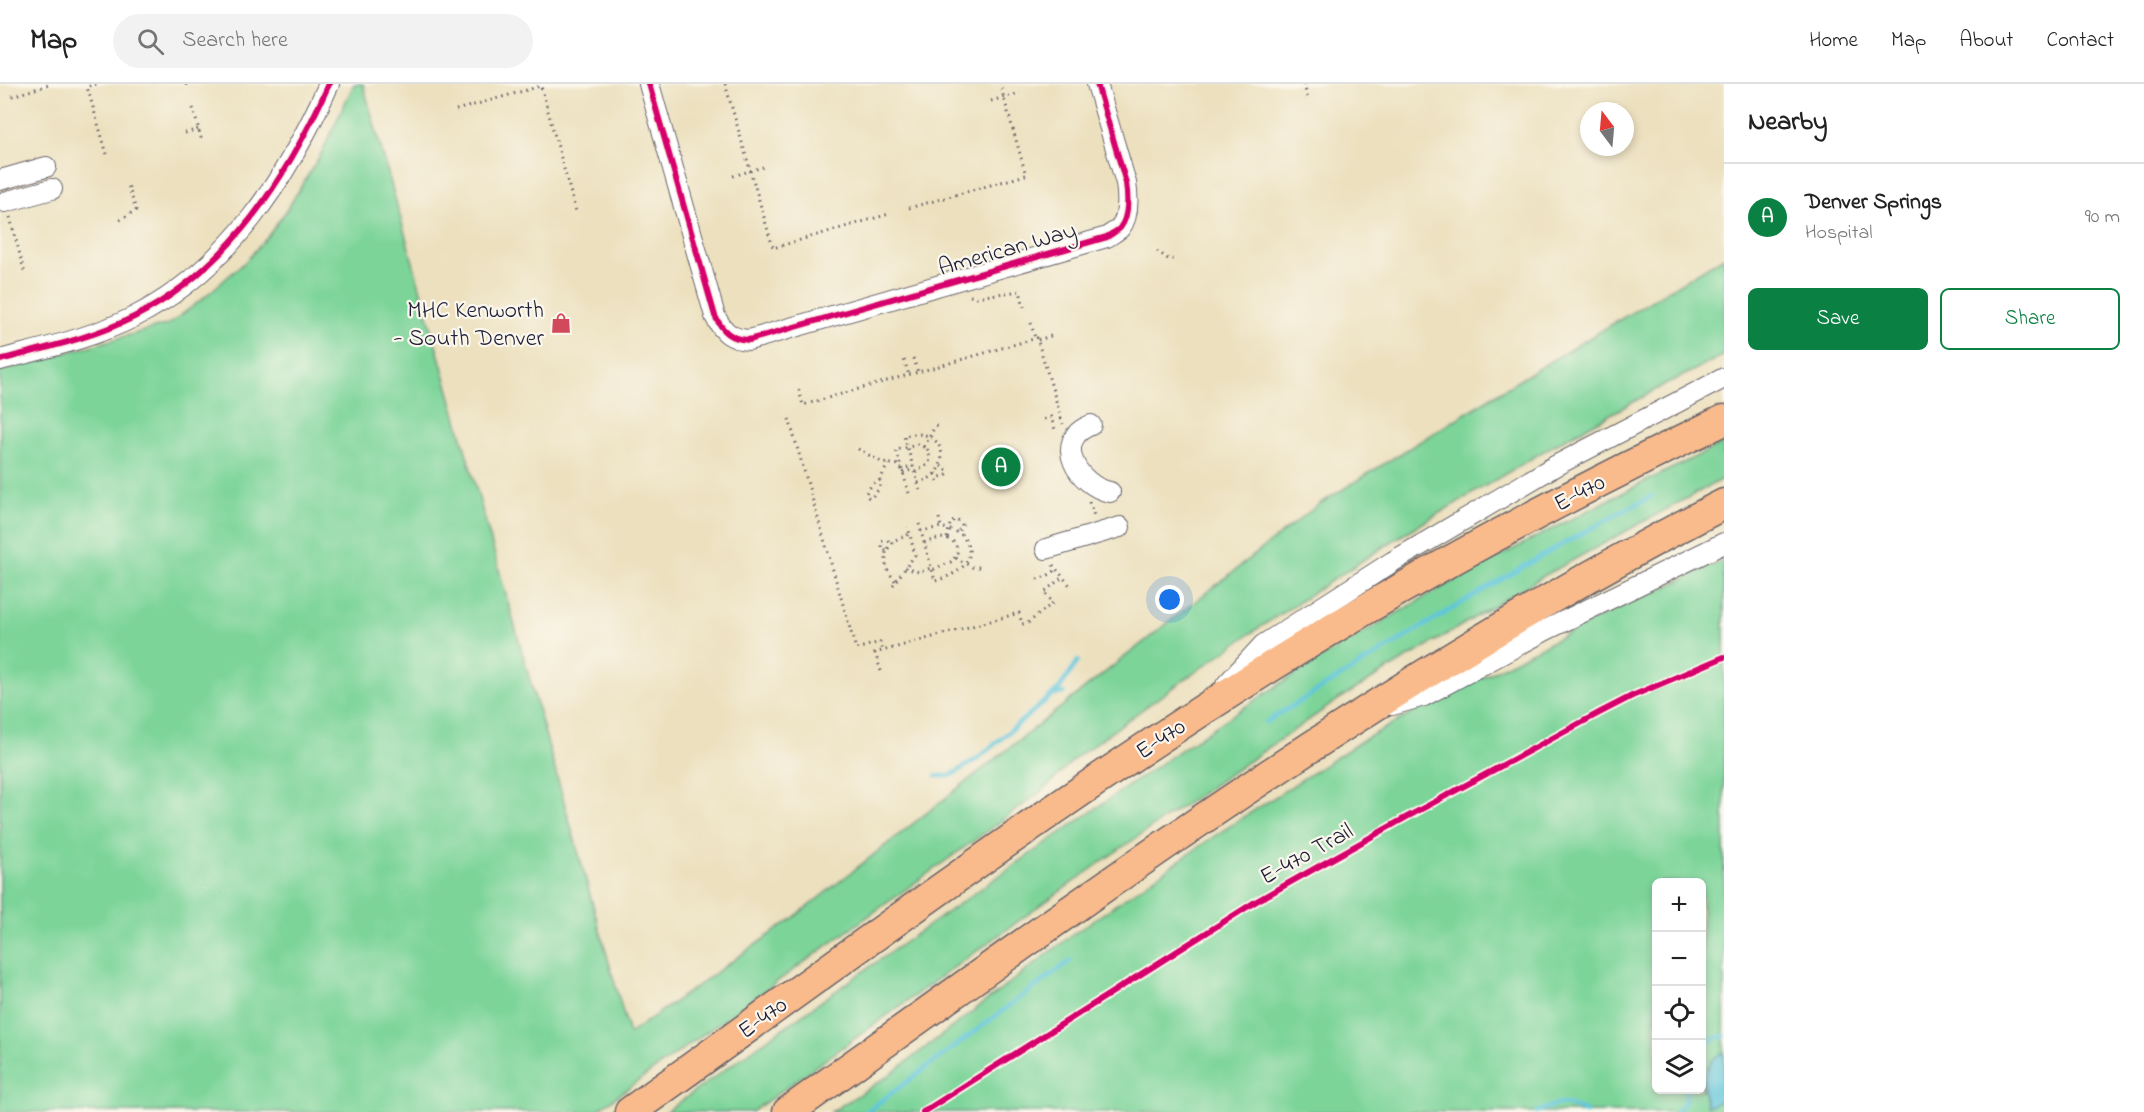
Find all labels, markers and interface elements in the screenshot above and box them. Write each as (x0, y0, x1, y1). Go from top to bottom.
search box (113, 14, 533, 68)
text: Map (30, 21, 77, 62)
icon: search (134, 25, 167, 58)
text: Search here (182, 25, 288, 57)
text: Home (1809, 26, 1858, 56)
text: Map (1891, 26, 1926, 56)
text: About (1959, 26, 2013, 56)
text: Contact (2046, 26, 2114, 56)
north arrow (1580, 102, 1634, 156)
text: Nearby (1748, 104, 1827, 142)
text: Denver Springs (1805, 187, 1942, 219)
text: A (1761, 203, 1774, 232)
text: 90 m (2085, 203, 2120, 232)
street label: American Way (934, 214, 1081, 288)
text: Hospital (1805, 219, 1873, 248)
button: Save (1748, 288, 1928, 350)
button: Share (1940, 288, 2120, 350)
place label: MHC Kenworth - South Denver (394, 294, 545, 357)
shop icon: MHC Kenworth - South Denver (549, 311, 573, 335)
pin: A (982, 444, 1020, 490)
street label: E-470 (1548, 466, 1612, 522)
your location (1155, 585, 1184, 614)
street label: E-470 (1129, 711, 1193, 770)
street label: E-470 Trail (1254, 815, 1360, 895)
map controls (1652, 878, 1706, 1094)
button: + (1652, 878, 1706, 932)
button: − (1652, 932, 1706, 986)
button: locate (1652, 986, 1706, 1040)
street label: E-470 (731, 989, 795, 1049)
button: layers (1652, 1040, 1706, 1094)

